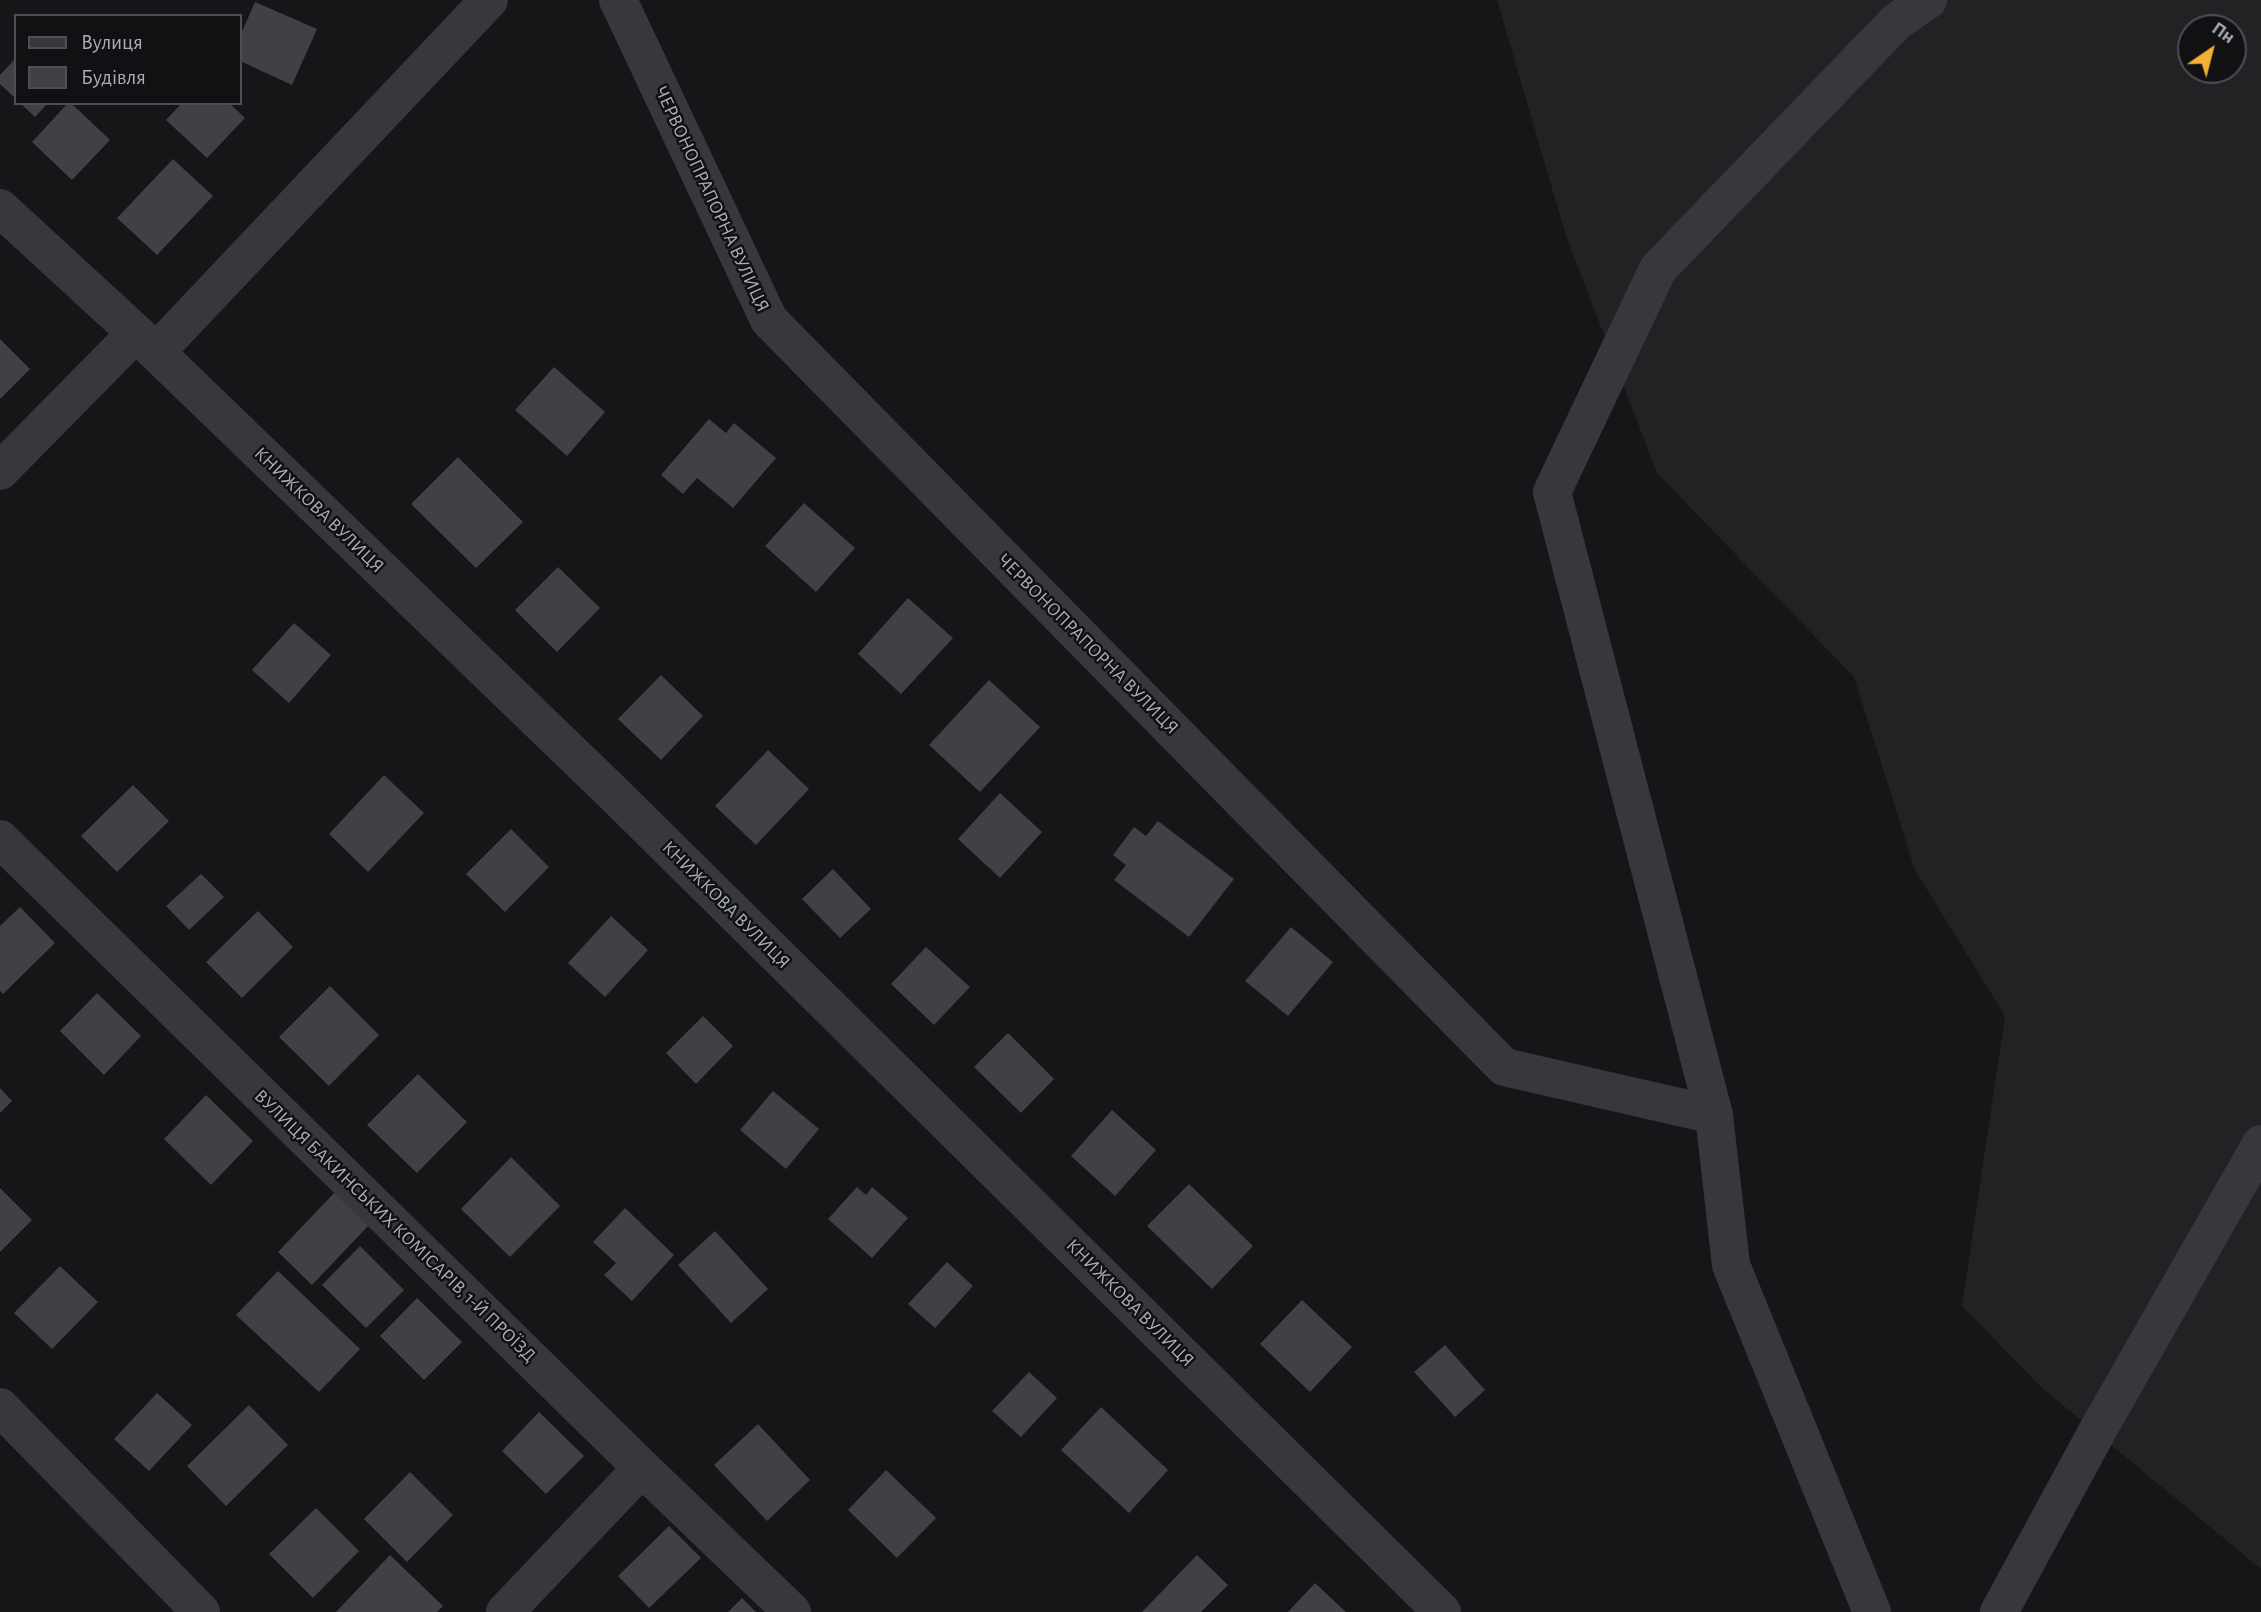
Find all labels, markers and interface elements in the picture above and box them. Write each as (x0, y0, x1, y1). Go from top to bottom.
legend (14, 14, 242, 105)
north arrow (2177, 14, 2247, 84)
text: Пн (2208, 19, 2238, 47)
text: Вулиця (81, 32, 143, 53)
text: Будівля (81, 67, 146, 88)
street label: ЧЕРВОНОПРАПОРНА ВУЛИЦЯ (650, 83, 774, 315)
street label: КНИЖКОВА ВУЛИЦЯ (249, 442, 389, 578)
street label: ЧЕРВОНОПРАПОРНА ВУЛИЦЯ (993, 549, 1183, 739)
street label: КНИЖКОВА ВУЛИЦЯ (657, 836, 795, 974)
street label: ВУЛИЦЯ БАКИНСЬКИХ КОМІСАРІВ, 1-Й ПРОЇЗД (249, 1085, 541, 1367)
street label: КНИЖКОВА ВУЛИЦЯ (1061, 1234, 1199, 1372)

